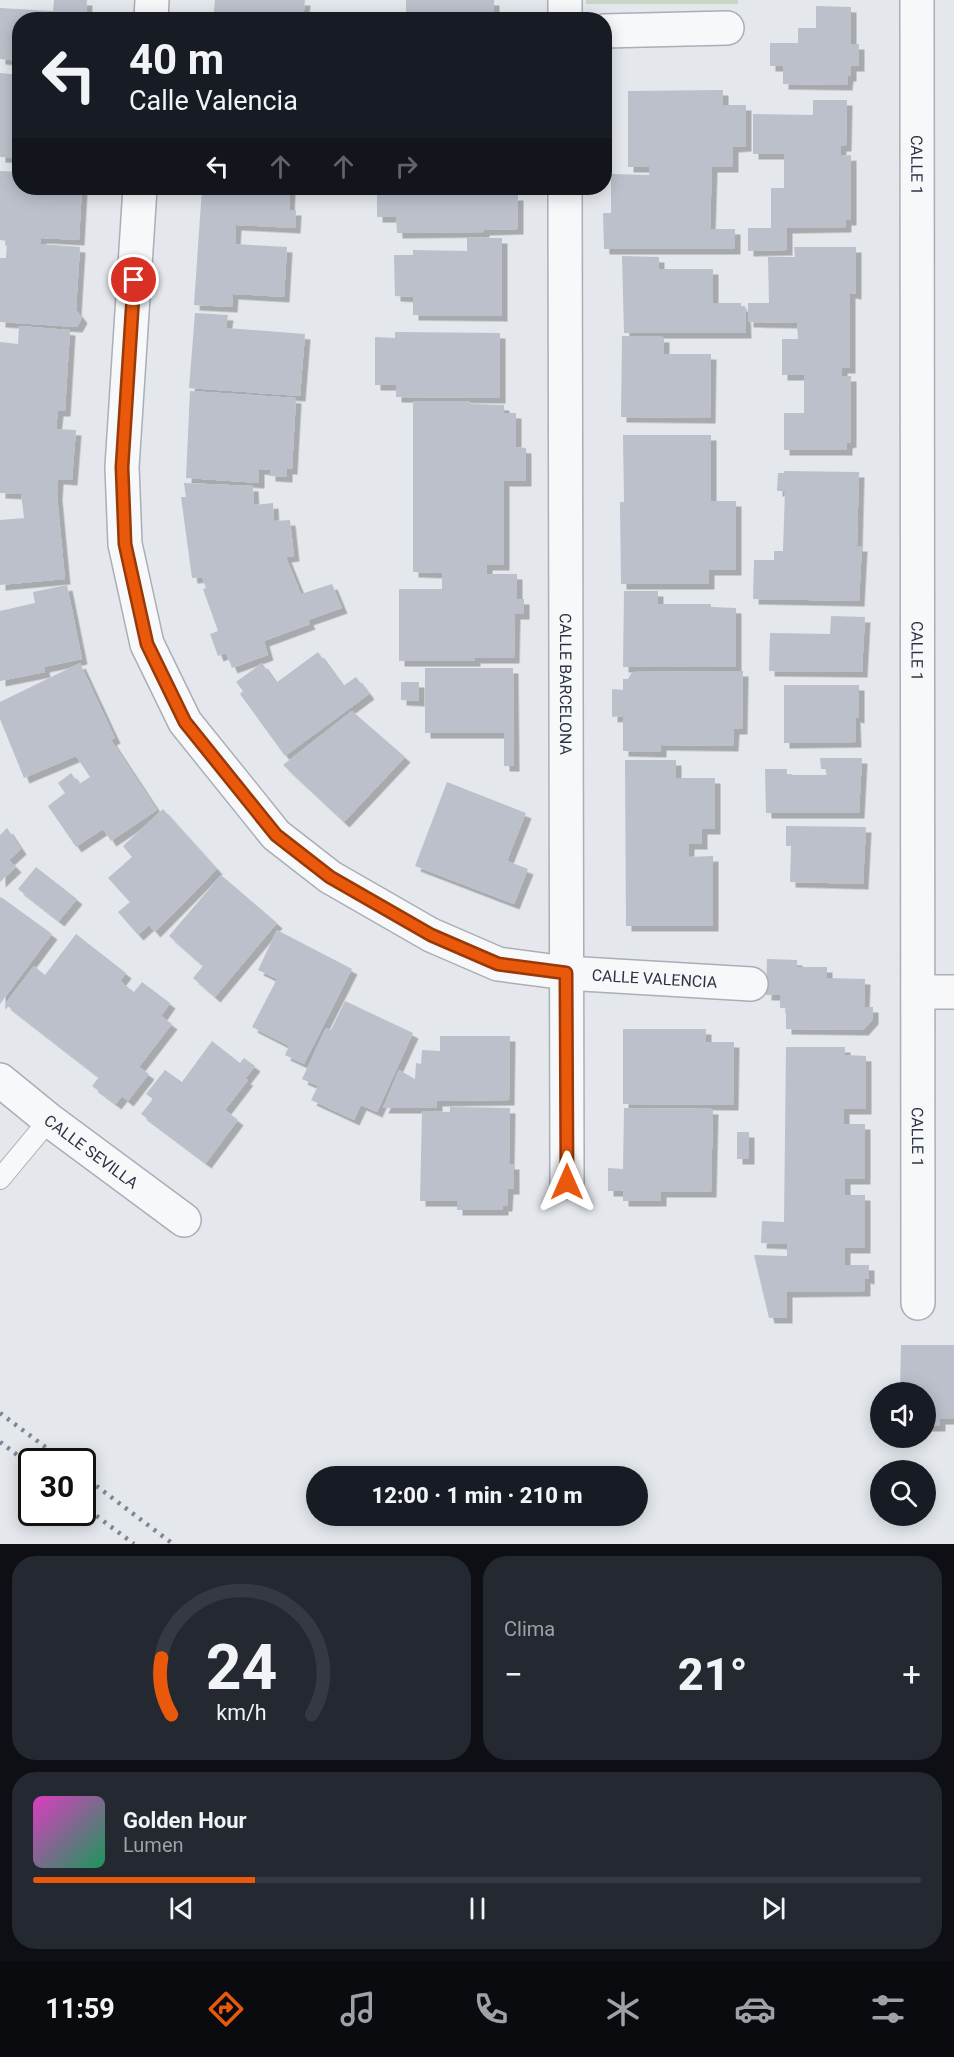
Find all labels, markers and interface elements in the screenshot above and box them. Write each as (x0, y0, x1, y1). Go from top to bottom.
text: 40 m (129, 35, 224, 84)
icon: left (30, 36, 108, 114)
text: Calle Valencia (129, 85, 298, 117)
street label: CALLE 1 (908, 135, 927, 195)
icon: left (201, 150, 234, 183)
icon: ahead (264, 150, 297, 183)
icon: ahead (327, 150, 360, 183)
icon: right (390, 150, 423, 183)
pin (108, 254, 159, 305)
icon: arrive (117, 263, 150, 296)
street label: CALLE BARCELONA (556, 613, 576, 756)
street label: CALLE 1 (908, 621, 927, 681)
street label: CALLE VALENCIA (591, 965, 718, 992)
street label: CALLE 1 (908, 1107, 927, 1167)
street label: CALLE SEVILLA (41, 1110, 143, 1193)
position arrow (535, 1150, 599, 1214)
map controls (870, 1382, 936, 1526)
button: sound (870, 1382, 936, 1448)
speed limit sign: 30 (18, 1448, 96, 1526)
button: search (870, 1460, 936, 1526)
text: 12:00 · 1 min · 210 m (372, 1483, 582, 1508)
text: Clima (504, 1617, 555, 1641)
text: 24 (206, 1631, 277, 1704)
text: 21° (678, 1648, 747, 1701)
text: − (504, 1655, 523, 1694)
text: + (902, 1655, 921, 1694)
text: km/h (216, 1700, 267, 1725)
text: Golden Hour (123, 1808, 247, 1833)
text: Lumen (123, 1833, 184, 1857)
icon: previous (165, 1892, 198, 1925)
icon: pause (461, 1892, 494, 1925)
icon: next (757, 1892, 790, 1925)
icon: directions (205, 1988, 247, 2030)
icon: music (337, 1988, 379, 2030)
icon: phone (470, 1988, 512, 2030)
icon: climate (602, 1988, 644, 2030)
icon: car (734, 1988, 776, 2030)
icon: filters (867, 1988, 909, 2030)
text: 11:59 (45, 1993, 115, 2025)

